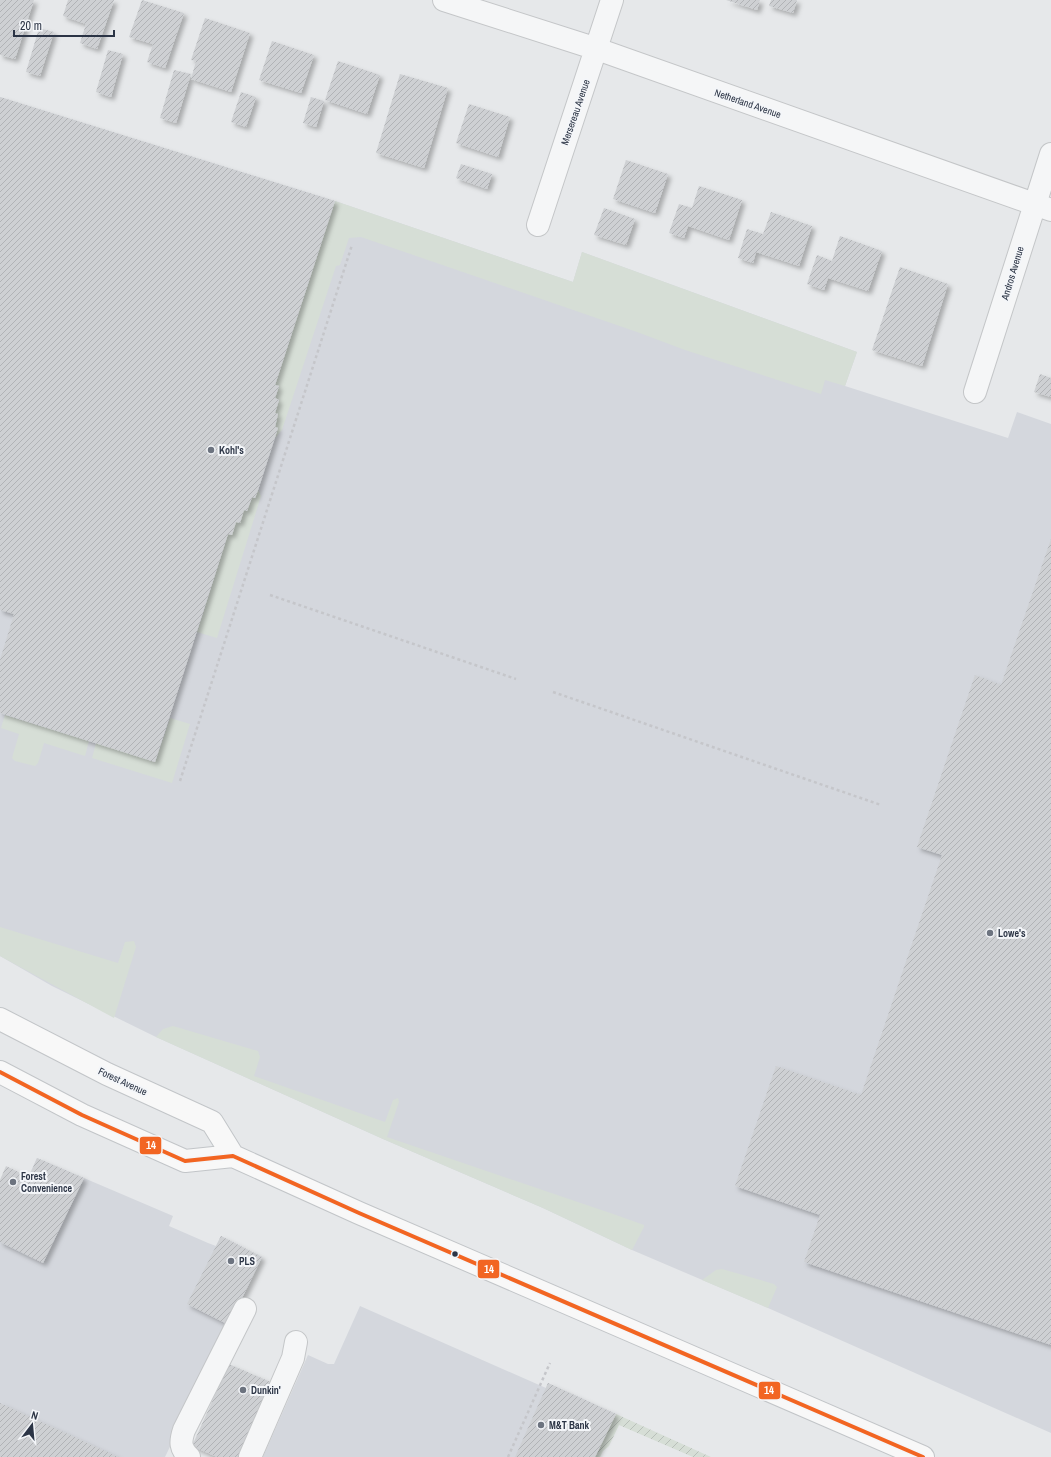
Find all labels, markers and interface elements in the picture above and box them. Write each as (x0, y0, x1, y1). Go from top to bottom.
scale bar (14, 12, 114, 38)
text: 20 m (20, 18, 42, 34)
street label: Mersereau Avenue (558, 77, 593, 147)
street label: Netherland Avenue (713, 86, 783, 121)
street label: Andros Avenue (998, 244, 1027, 303)
place label: Kohl's (219, 444, 244, 457)
marker: Kohl's (206, 445, 216, 455)
place label: Lowe's (998, 927, 1026, 940)
marker: Lowe's (985, 928, 995, 938)
street label: Forest Avenue (96, 1065, 150, 1099)
line badge: 14 (139, 1136, 162, 1155)
text: 14 (146, 1138, 156, 1152)
place label: Forest Convenience (21, 1170, 72, 1195)
marker: Forest Convenience (8, 1177, 18, 1187)
unlabelled marker (450, 1249, 460, 1259)
place label: PLS (239, 1255, 255, 1268)
marker: PLS (226, 1256, 236, 1266)
line badge: 14 (477, 1259, 500, 1279)
text: 14 (484, 1262, 494, 1276)
line badge: 14 (758, 1381, 781, 1400)
text: 14 (764, 1383, 774, 1397)
place label: Dunkin' (251, 1384, 281, 1397)
marker: Dunkin' (238, 1385, 248, 1395)
north arrow (12, 1405, 52, 1445)
text: N (30, 1408, 40, 1423)
place label: M&T Bank (549, 1419, 590, 1432)
marker: M&T Bank (536, 1420, 546, 1430)

